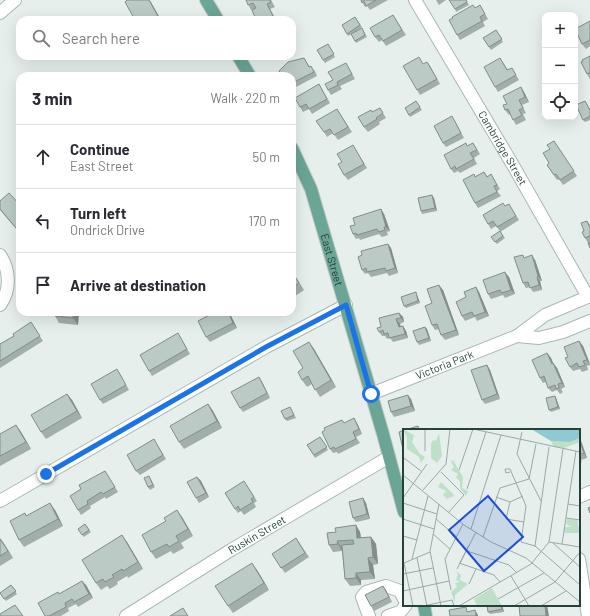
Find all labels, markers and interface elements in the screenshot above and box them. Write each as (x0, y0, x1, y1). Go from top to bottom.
map controls (542, 12, 578, 120)
button: + (542, 12, 578, 48)
search box (16, 16, 296, 60)
icon: search (30, 27, 52, 49)
text: Search here (62, 29, 140, 47)
button: − (542, 48, 578, 84)
button: locate (542, 84, 578, 120)
text: 3 min (32, 88, 72, 108)
text: Walk · 220 m (210, 90, 280, 106)
street label: Cambridge Street (476, 108, 530, 187)
text: Continue (70, 140, 130, 158)
icon: ahead (32, 146, 54, 168)
text: 50 m (253, 149, 280, 165)
text: East Street (70, 158, 134, 174)
text: Turn left (70, 204, 126, 222)
icon: left (32, 210, 54, 232)
text: 170 m (249, 213, 280, 229)
text: Ondrick Drive (70, 222, 145, 238)
street label: East Street (318, 232, 346, 287)
icon: arrive (32, 274, 54, 296)
text: Arrive at destination (70, 276, 206, 294)
street label: Victoria Park (413, 347, 476, 382)
route start (362, 385, 380, 403)
inset map (403, 429, 580, 606)
route end (37, 465, 55, 483)
street label: Ruskin Street (225, 512, 288, 556)

